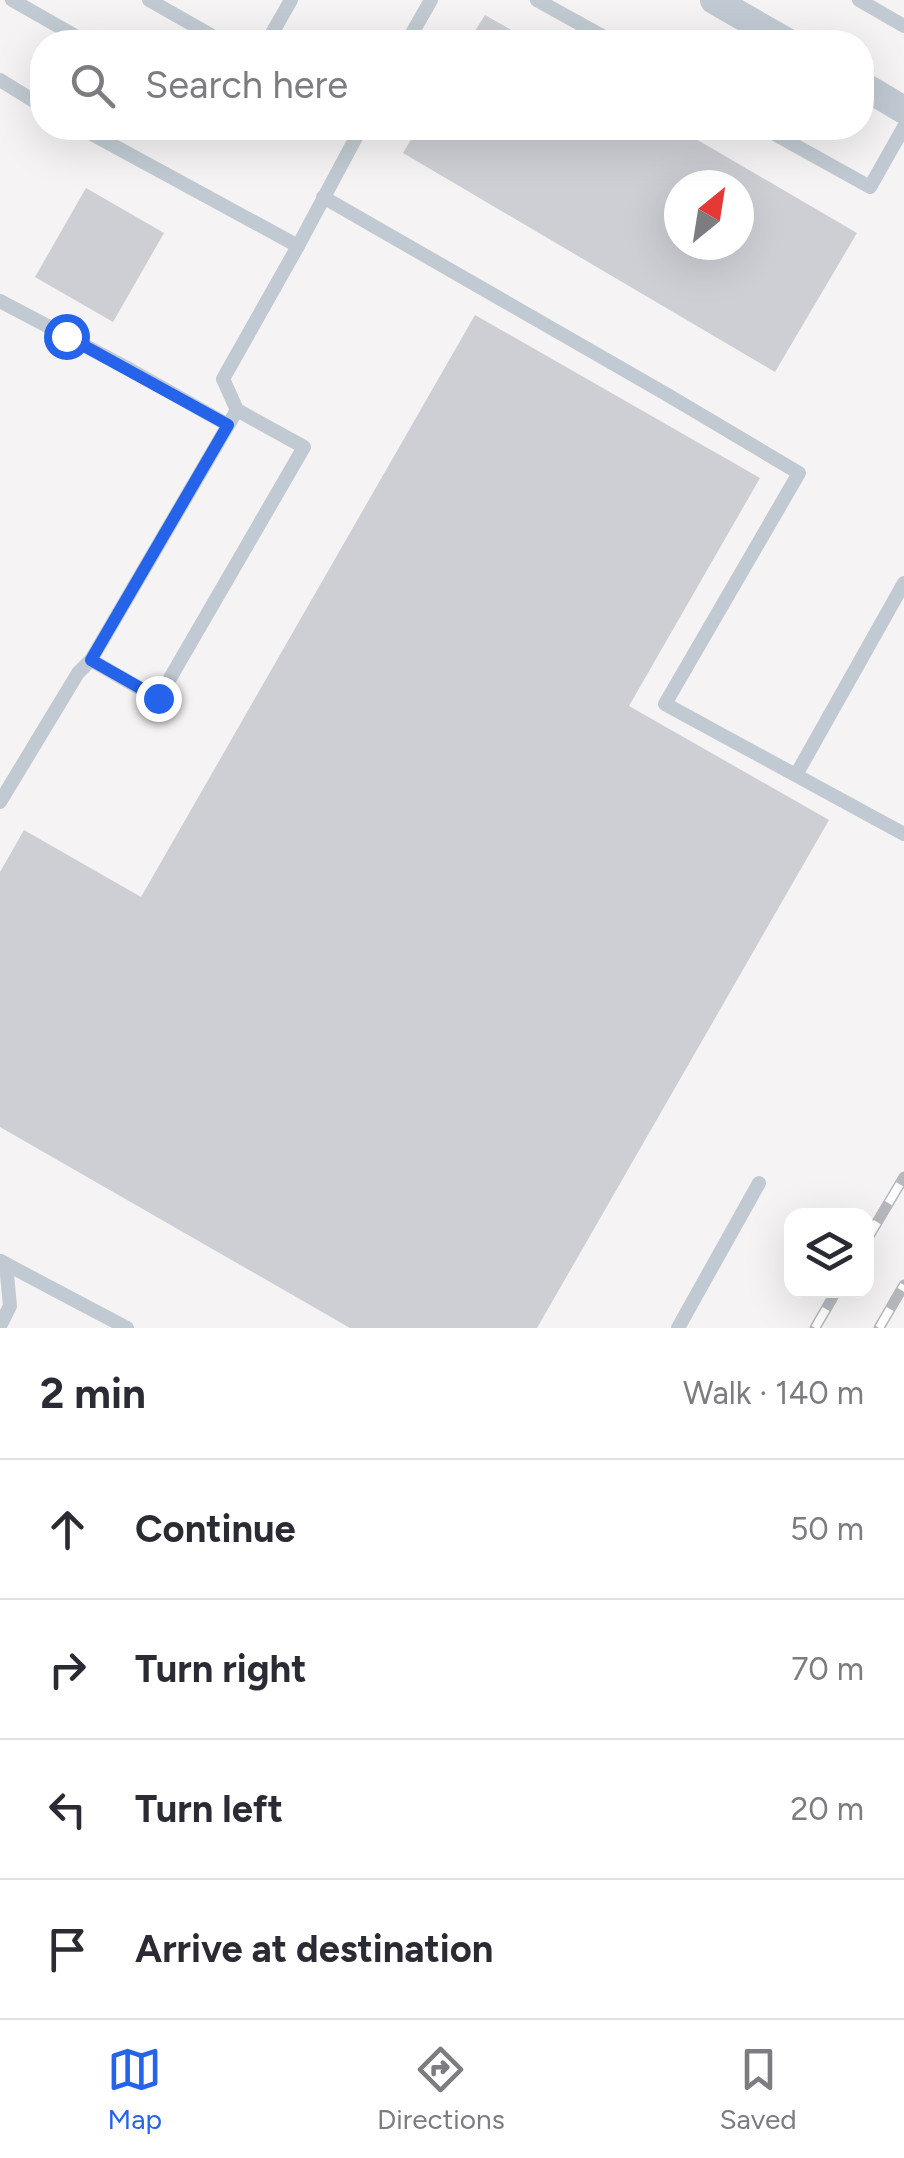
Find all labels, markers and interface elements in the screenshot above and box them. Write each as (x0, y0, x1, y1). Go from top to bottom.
search box (30, 30, 874, 140)
icon: search (65, 58, 120, 113)
text: Search here (145, 62, 348, 108)
north arrow (664, 170, 754, 260)
route start (44, 314, 90, 360)
route end (136, 676, 182, 722)
map controls (784, 1208, 874, 1298)
button: layers (784, 1208, 874, 1298)
text: 2 min (40, 1368, 146, 1419)
text: Walk · 140 m (683, 1374, 864, 1412)
icon: ahead (40, 1502, 95, 1557)
text: Continue (135, 1506, 296, 1552)
text: 50 m (790, 1510, 864, 1548)
icon: right (40, 1642, 95, 1697)
text: Turn right (135, 1646, 307, 1692)
text: 70 m (791, 1650, 864, 1688)
icon: left (40, 1782, 95, 1837)
text: Turn left (135, 1786, 283, 1832)
text: 20 m (790, 1790, 864, 1828)
icon: arrive (40, 1922, 95, 1977)
text: Arrive at destination (135, 1926, 493, 1972)
tab: Map (107, 2042, 162, 2136)
tab: Directions (377, 2042, 505, 2136)
tab: Saved (719, 2042, 797, 2136)

